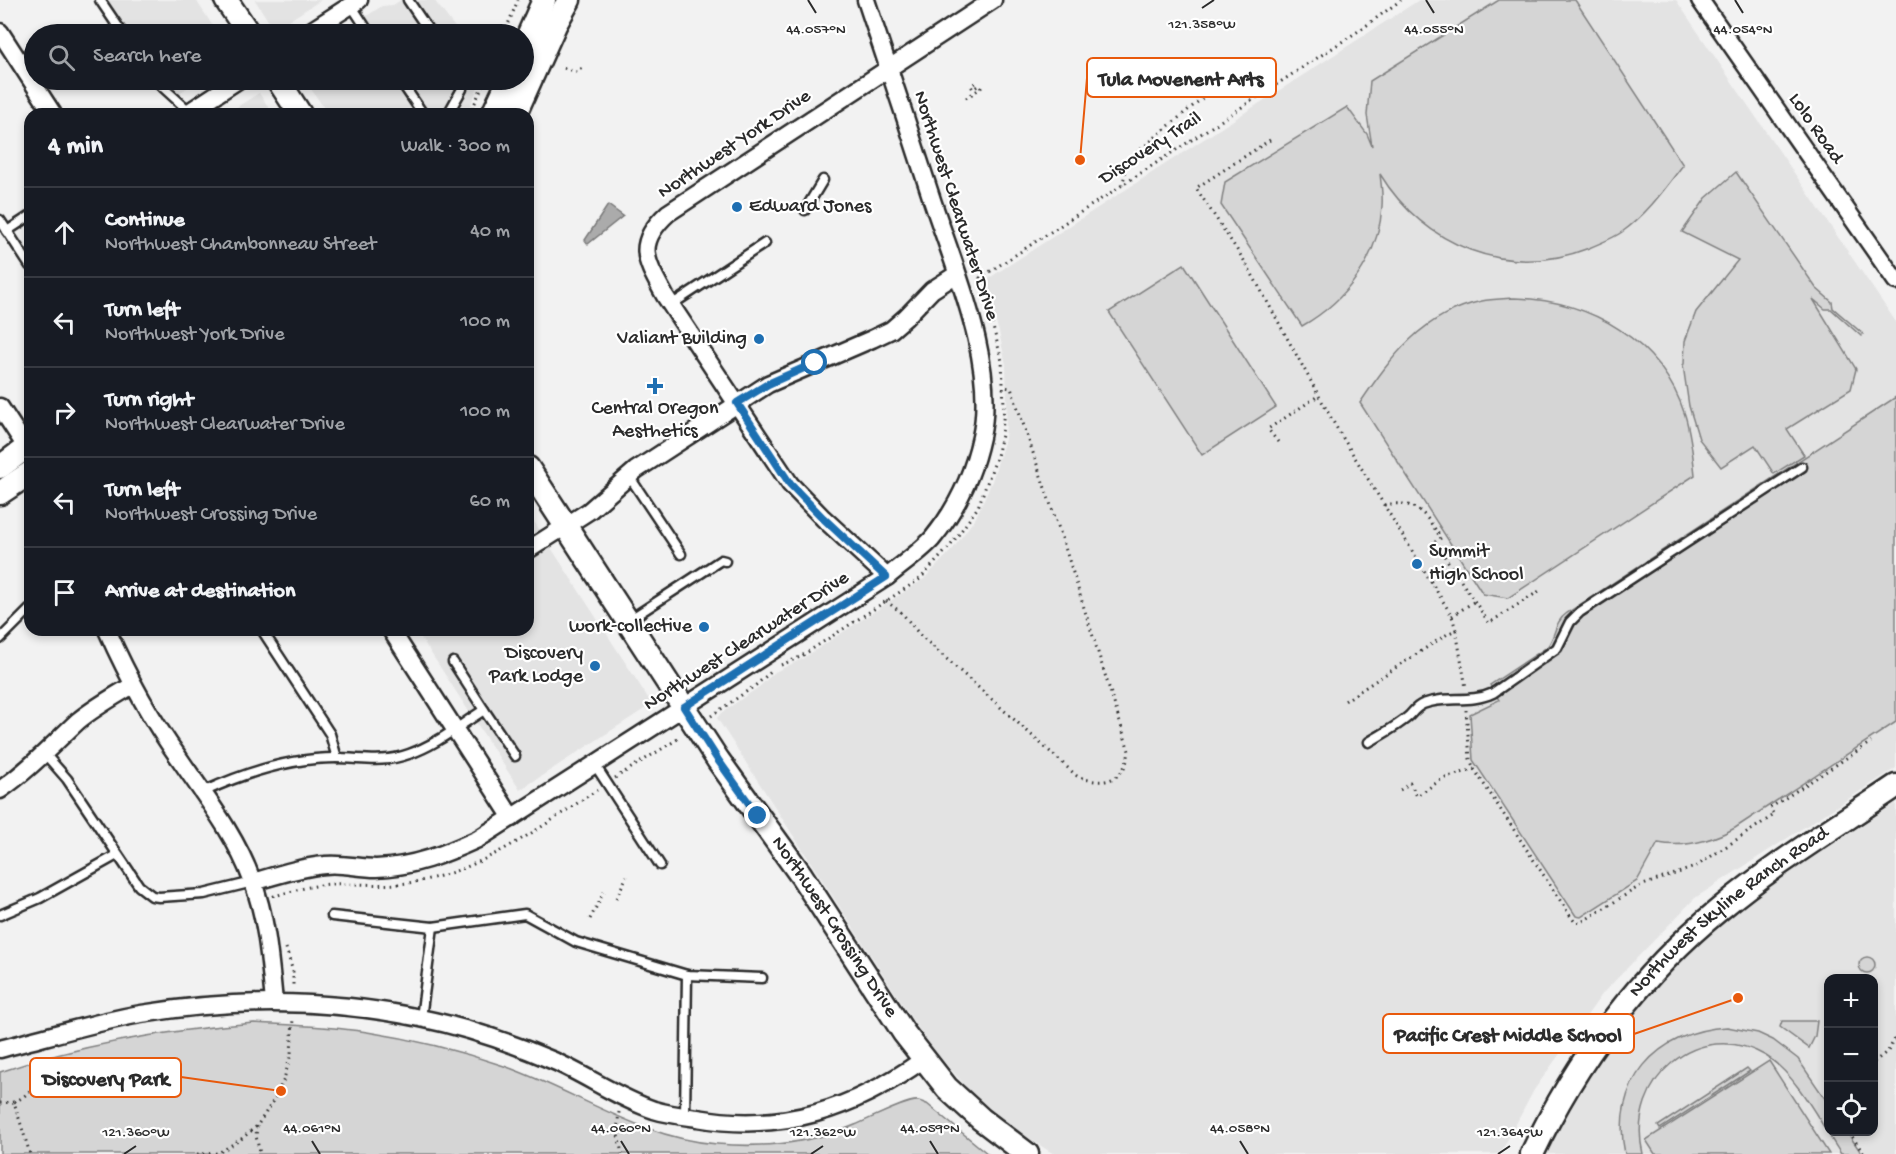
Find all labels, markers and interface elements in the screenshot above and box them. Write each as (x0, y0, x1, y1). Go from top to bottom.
text: 121.358°W (1167, 16, 1236, 34)
text: 44.057°N (786, 21, 846, 39)
text: 44.055°N (1404, 21, 1464, 39)
text: 44.054°N (1714, 21, 1773, 39)
search box (24, 24, 534, 90)
icon: search (45, 41, 78, 74)
text: Search here (93, 44, 201, 70)
callout: Tula Movenent Arts (1087, 58, 1276, 97)
text: Tula Movenent Arts (1096, 69, 1265, 94)
street label: Northwest York Drive (654, 85, 816, 205)
street label: Northwest Clearwater Drive (907, 88, 1003, 324)
street label: Lolo Road (1782, 89, 1849, 171)
street label: Discovery Trail (1094, 107, 1206, 192)
text: 4 min (48, 132, 103, 163)
text: Walk · 300 m (401, 136, 510, 159)
place label: Edward Jones (749, 196, 872, 219)
marker: Edward Jones (730, 200, 744, 214)
text: Continue (105, 208, 185, 234)
icon: ahead (48, 216, 81, 249)
text: 40 m (470, 221, 510, 244)
text: Northwest Chambonneau Street (105, 234, 376, 257)
text: Turn left (105, 298, 179, 324)
icon: left (48, 306, 81, 339)
text: 100 m (460, 311, 510, 334)
text: Northwest York Drive (105, 324, 285, 347)
place label: Valiant Building (616, 328, 747, 351)
marker: Valiant Building (752, 332, 766, 346)
route start (801, 349, 827, 375)
marker: Central Oregon Aesthetics (646, 377, 664, 395)
text: Turn right (105, 388, 193, 414)
icon: right (48, 396, 81, 429)
place label: Central Oregon Aesthetics (592, 398, 719, 444)
text: 100 m (460, 401, 510, 424)
text: Northwest Clearwater Drive (105, 414, 345, 437)
text: Turn left (105, 478, 179, 504)
icon: left (48, 486, 81, 519)
text: 60 m (470, 491, 510, 514)
text: Northwest Crossing Drive (105, 504, 317, 527)
place label: Summit High School (1429, 541, 1524, 587)
marker: Summit High School (1410, 557, 1424, 571)
street label: Northwest Clearwater Drive (640, 567, 854, 717)
icon: arrive (48, 576, 81, 609)
text: Arrive at destination (105, 579, 295, 605)
place label: work-collective (569, 616, 693, 639)
marker: work-collective (697, 620, 711, 634)
place label: Discovery Park Lodge (488, 643, 584, 689)
marker: Discovery Park Lodge (588, 659, 602, 673)
route end (744, 802, 770, 828)
street label: Northwest Skyline Ranch Road (1624, 821, 1835, 1002)
street label: Northwest Crossing Drive (766, 832, 903, 1023)
map controls (1824, 974, 1878, 1136)
button: + (1824, 974, 1878, 1028)
callout: Pacific Crest Middle School (1383, 1014, 1634, 1053)
text: Pacific Crest Middle School (1393, 1025, 1622, 1050)
button: − (1824, 1028, 1878, 1082)
callout: Discovery Park (30, 1058, 181, 1097)
text: Discovery Park (41, 1069, 172, 1094)
button: locate (1824, 1082, 1878, 1136)
text: 44.061°N (283, 1120, 341, 1138)
text: 44.060°N (591, 1120, 651, 1138)
text: 44.059°N (900, 1120, 960, 1138)
text: 44.058°N (1210, 1120, 1270, 1138)
text: 121.360°W (101, 1124, 170, 1142)
text: 121.362°W (789, 1124, 856, 1142)
text: 121.364°W (1476, 1124, 1543, 1142)

